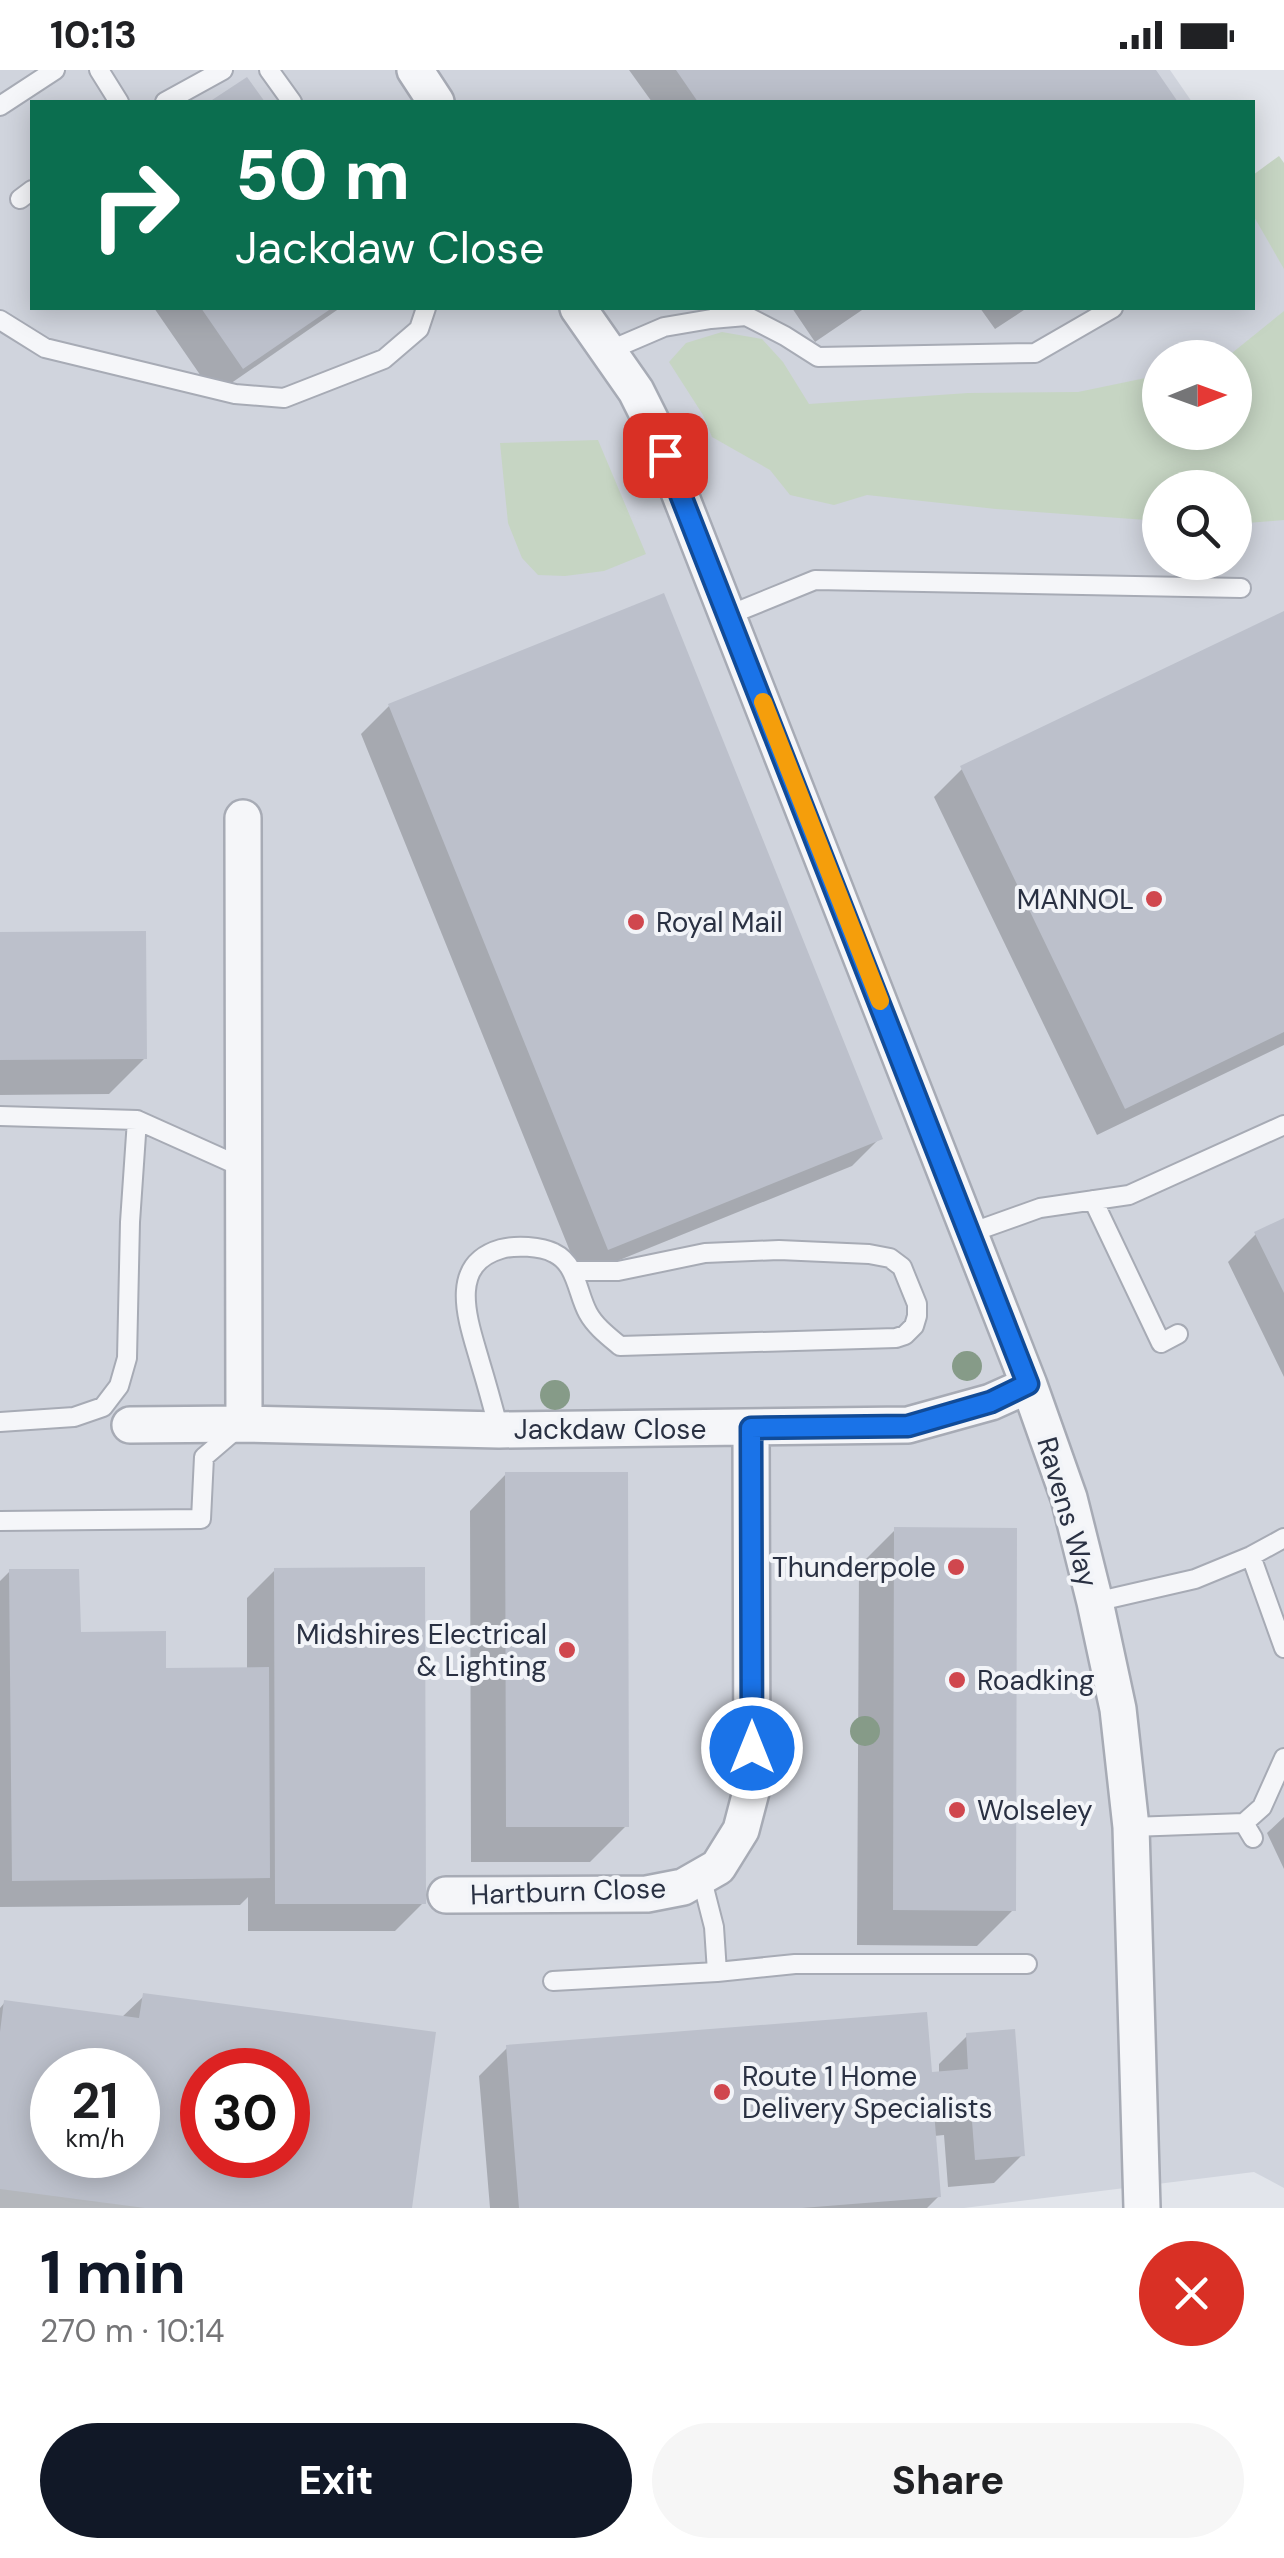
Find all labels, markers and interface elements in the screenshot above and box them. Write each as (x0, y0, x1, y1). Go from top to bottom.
text: 10:13 (50, 10, 137, 60)
text: 50 m (235, 130, 410, 221)
icon: right (70, 140, 200, 270)
text: Jackdaw Close (235, 218, 545, 277)
north arrow (1142, 340, 1252, 450)
map controls (1142, 340, 1252, 580)
pin (623, 413, 708, 498)
icon: arrive (638, 428, 693, 483)
button: search (1142, 470, 1252, 580)
place label: MANNOL (1017, 881, 1134, 918)
marker: MANNOL (1143, 888, 1165, 910)
place label: Royal Mail (656, 904, 783, 941)
marker: Royal Mail (625, 911, 647, 933)
street label: Jackdaw Close (514, 1411, 706, 1448)
street label: Ravens Way (1028, 1433, 1107, 1592)
place label: Thunderpole (772, 1549, 936, 1586)
marker: Thunderpole (945, 1556, 967, 1578)
place label: Midshires Electrical & Lighting (296, 1616, 547, 1685)
marker: Midshires Electrical & Lighting (556, 1639, 578, 1661)
place label: Roadking (977, 1662, 1095, 1699)
marker: Roadking (946, 1669, 968, 1691)
position arrow (700, 1696, 804, 1800)
place label: Wolseley (977, 1792, 1093, 1829)
marker: Wolseley (946, 1799, 968, 1821)
street label: Hartburn Close (469, 1870, 667, 1913)
speed limit sign: 30 (180, 2048, 310, 2178)
place label: Route 1 Home Delivery Specialists (742, 2058, 993, 2127)
text: 21 (71, 2068, 119, 2134)
marker: Route 1 Home Delivery Specialists (711, 2081, 733, 2103)
text: km/h (65, 2122, 125, 2155)
text: 1 min (40, 2233, 186, 2312)
button: close (1139, 2241, 1244, 2346)
text: 270 m · 10:14 (40, 2310, 225, 2352)
button: Exit (40, 2423, 632, 2538)
button: Share (652, 2423, 1244, 2538)

